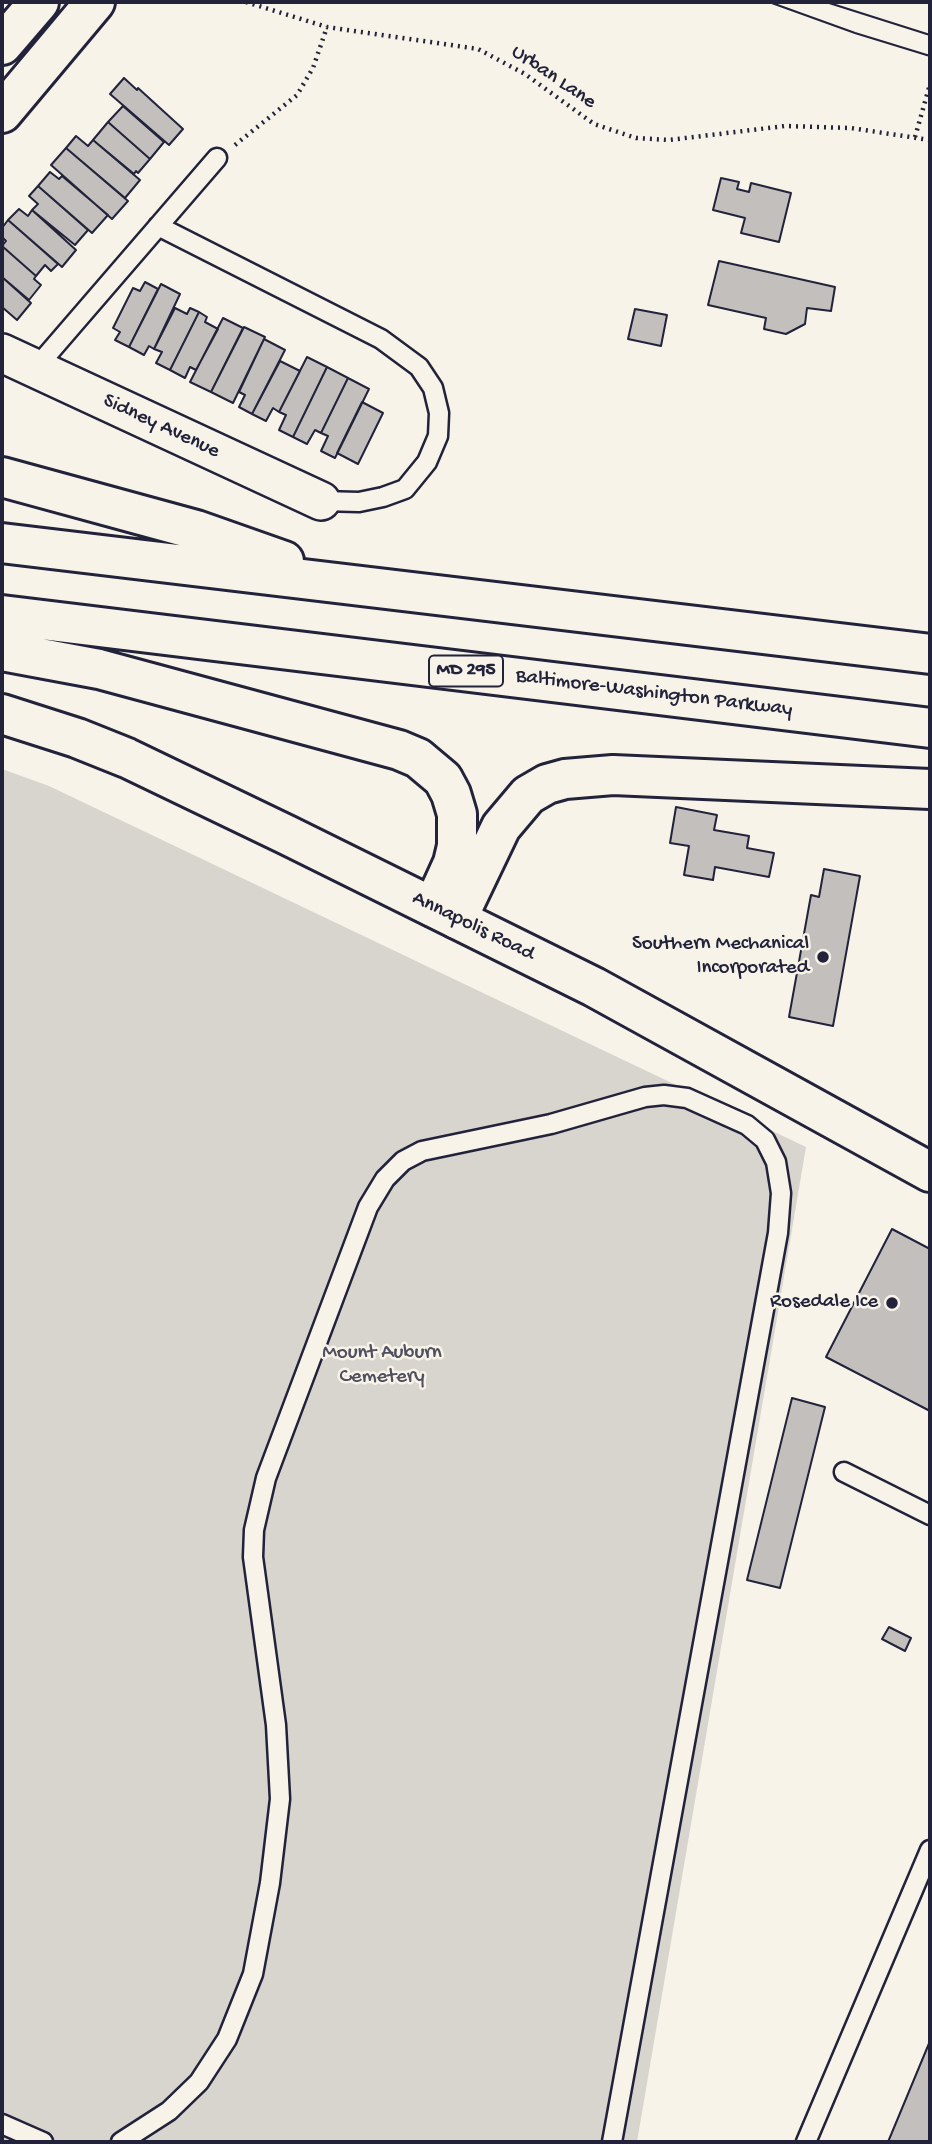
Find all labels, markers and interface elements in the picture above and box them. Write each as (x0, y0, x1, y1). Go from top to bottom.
street label: Urban Lane (506, 40, 600, 116)
street label: Sidney Avenue (99, 389, 223, 465)
road number: MD 295 (429, 656, 503, 686)
street label: Baltimore-Washington Parkway (514, 665, 794, 723)
street label: Annapolis Road (408, 887, 538, 967)
place label: Southern Mechanical Incorporated (632, 932, 809, 982)
marker: Southern Mechanical Incorporated (815, 949, 831, 965)
place label: Rosedale Ice (770, 1290, 878, 1316)
marker: Rosedale Ice (884, 1295, 900, 1311)
park label: Mount Auburn Cemetery (322, 1341, 442, 1391)

